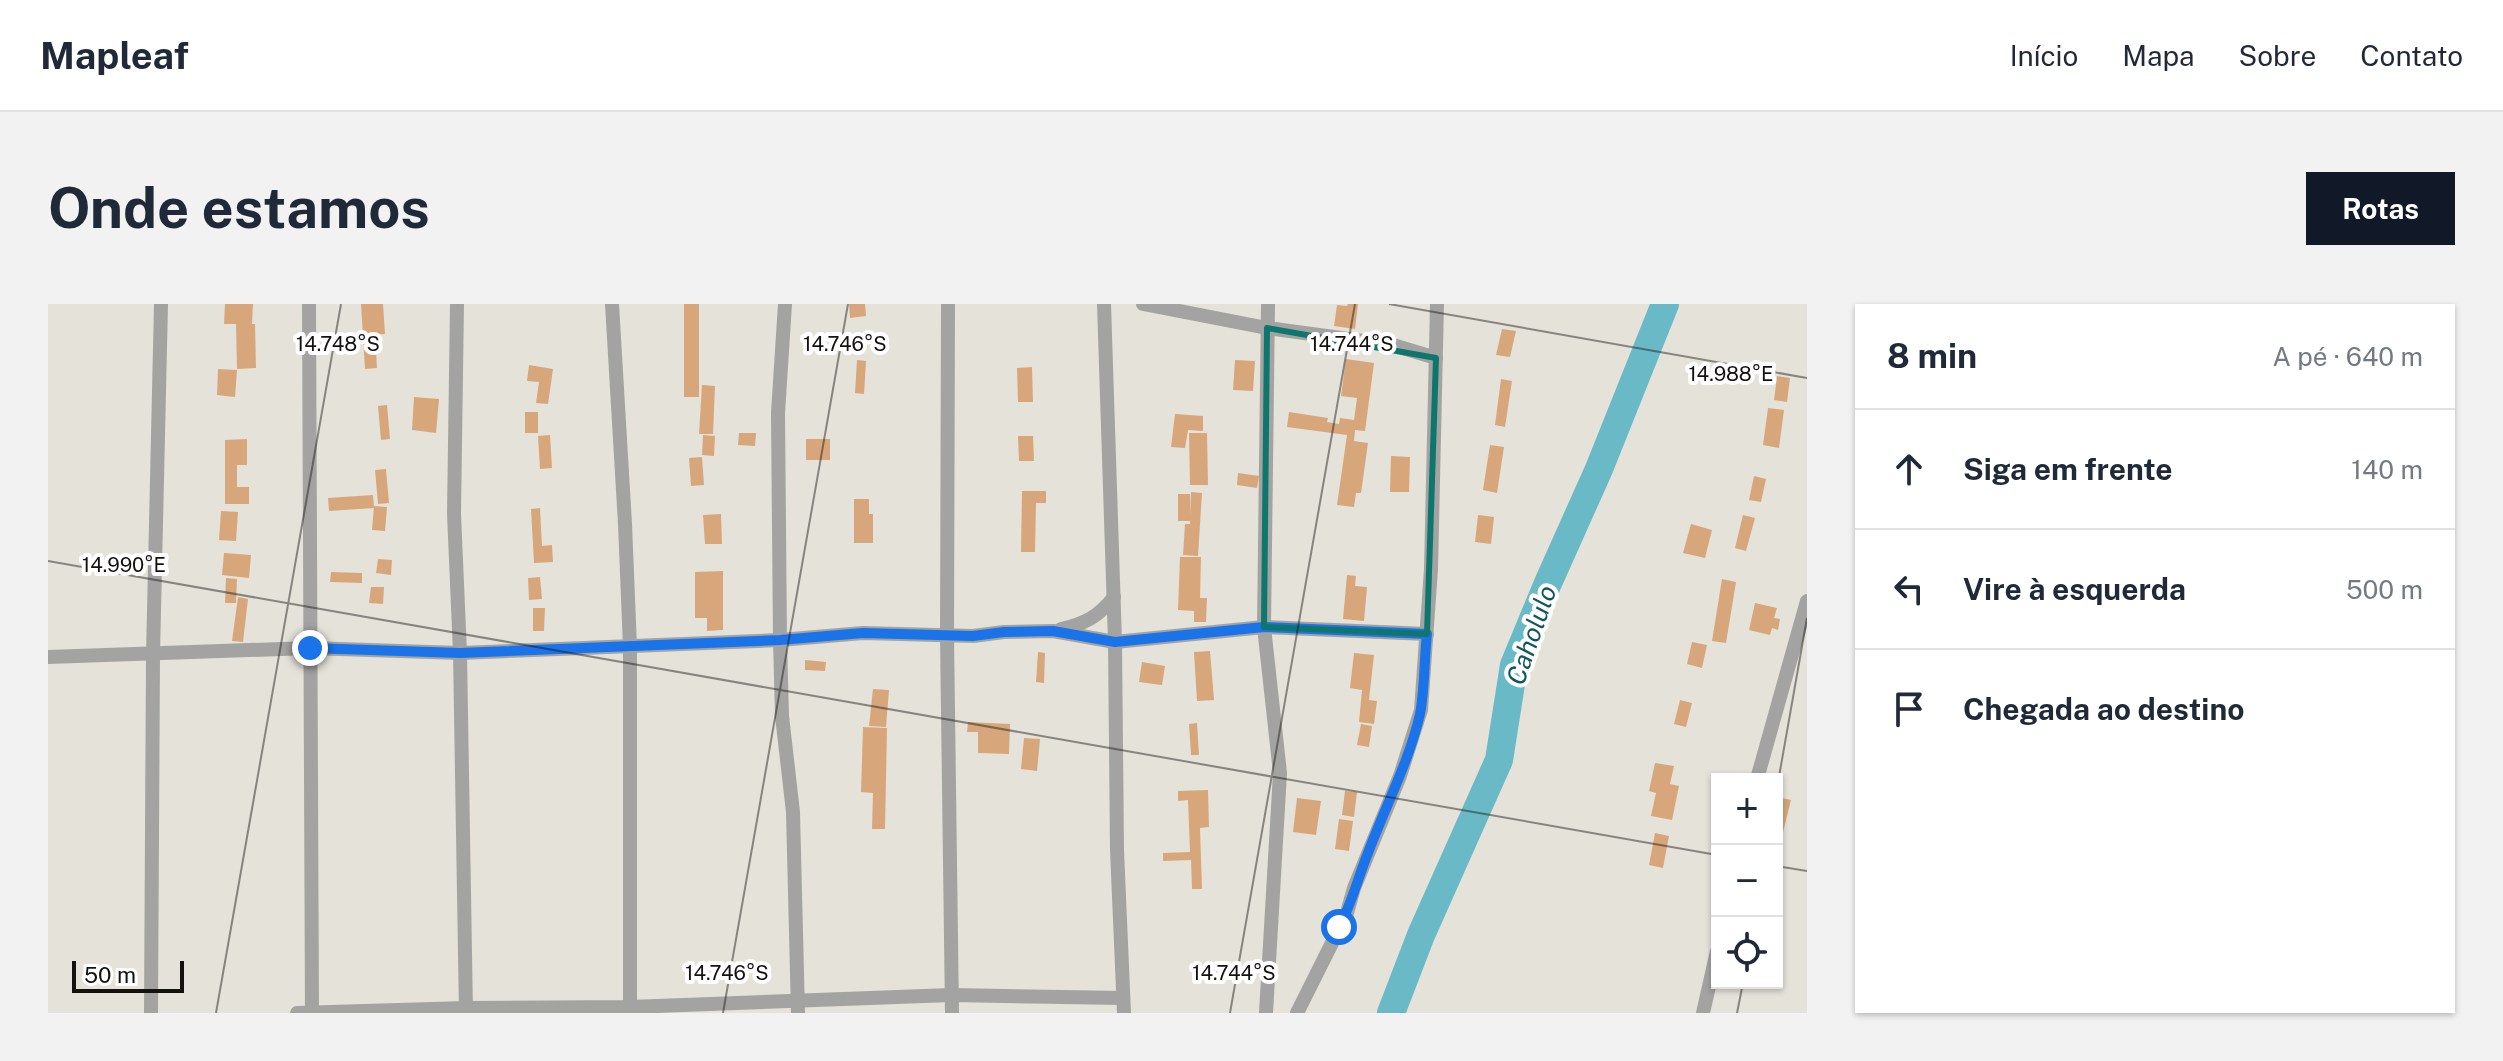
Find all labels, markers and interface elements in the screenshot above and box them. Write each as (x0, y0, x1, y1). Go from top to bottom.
text: Mapleaf (40, 33, 189, 78)
text: Início (2010, 39, 2078, 72)
text: Mapa (2122, 39, 2194, 72)
text: Sobre (2238, 39, 2316, 72)
text: Contato (2360, 39, 2463, 72)
button: Rotas (2306, 172, 2455, 245)
text: Onde estamos (48, 175, 430, 241)
text: 14.748°S (296, 332, 380, 356)
text: 14.746°S (803, 332, 887, 356)
text: 14.744°S (1310, 332, 1394, 356)
text: 8 min (1887, 336, 1977, 376)
text: A pé · 640 m (2273, 341, 2423, 372)
text: 14.988°E (1688, 362, 1774, 386)
icon: ahead (1887, 447, 1931, 491)
text: Siga em frente (1963, 451, 2173, 487)
text: 140 m (2351, 454, 2423, 485)
text: 14.990°E (82, 553, 166, 577)
icon: left (1887, 567, 1931, 611)
text: Vire à esquerda (1963, 571, 2186, 607)
text: 500 m (2346, 574, 2423, 605)
water label: Caholulo (1500, 581, 1562, 689)
route end (292, 630, 328, 666)
icon: arrive (1887, 687, 1931, 731)
text: Chegada ao destino (1963, 691, 2244, 727)
map controls (1711, 773, 1783, 989)
button: + (1711, 773, 1783, 845)
button: − (1711, 845, 1783, 917)
route start (1321, 909, 1357, 945)
button: locate (1711, 917, 1783, 989)
scale bar (72, 957, 184, 993)
text: 14.746°S (685, 961, 769, 985)
text: 14.744°S (1192, 961, 1276, 985)
text: 50 m (84, 962, 136, 988)

